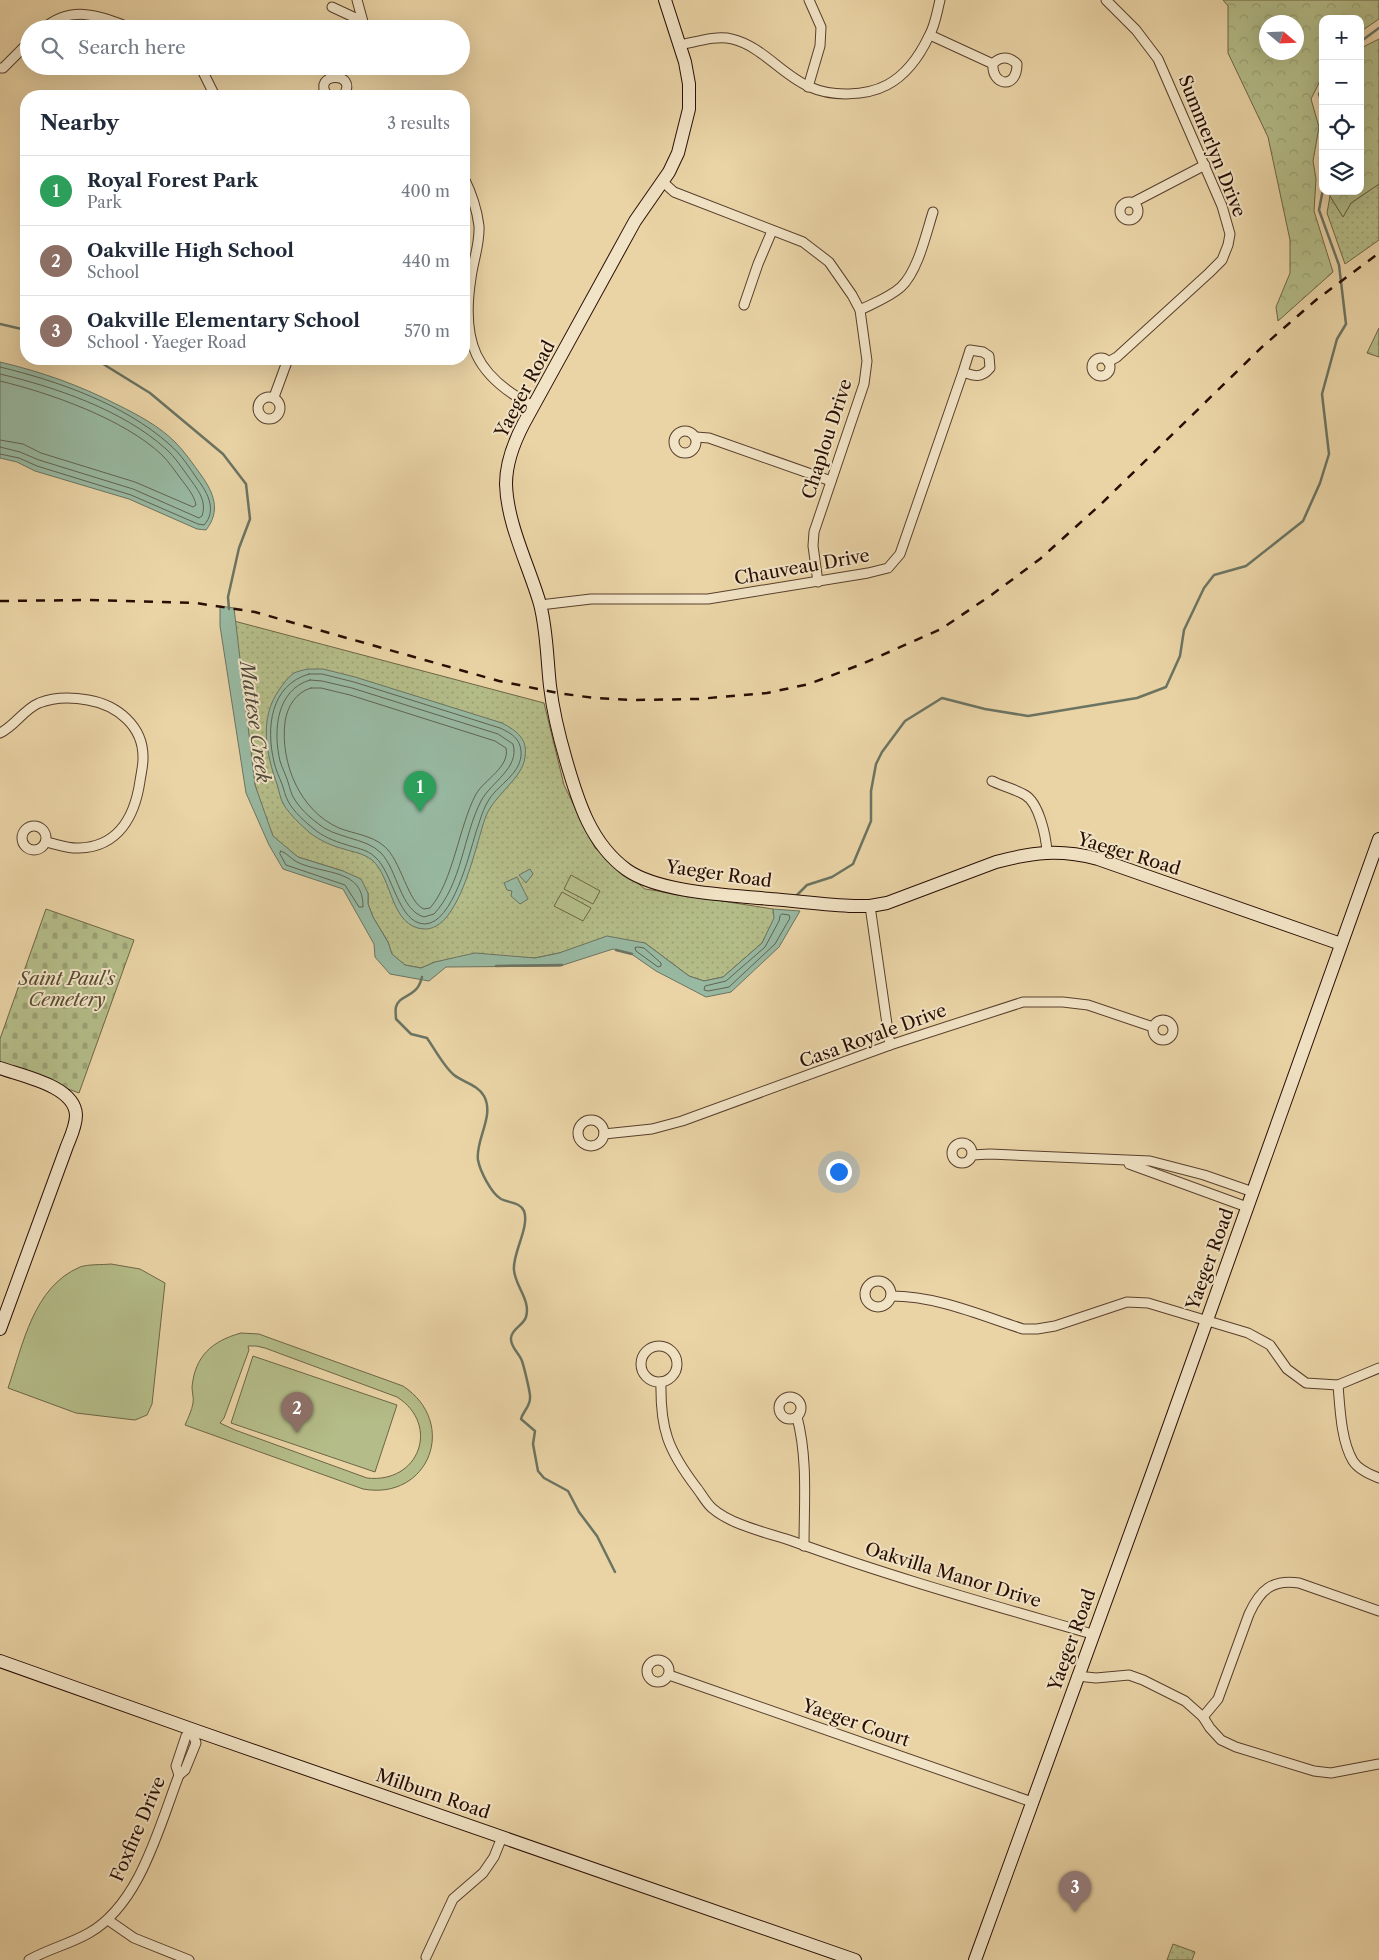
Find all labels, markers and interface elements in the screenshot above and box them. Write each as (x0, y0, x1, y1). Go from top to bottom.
north arrow (1259, 15, 1304, 60)
map controls (1319, 15, 1364, 195)
button: + (1319, 15, 1364, 60)
search box (20, 20, 470, 75)
icon: search (38, 34, 66, 62)
text: Search here (78, 36, 186, 59)
button: − (1319, 60, 1364, 105)
street label: Summerlyn Drive (1173, 72, 1251, 220)
button: locate (1319, 105, 1364, 150)
text: Nearby (40, 110, 119, 135)
text: 3 results (387, 113, 450, 133)
button: layers (1319, 150, 1364, 195)
text: Royal Forest Park (87, 169, 258, 192)
text: 1 (52, 181, 60, 201)
text: 400 m (401, 181, 450, 201)
text: Park (87, 192, 122, 212)
text: Oakville High School (87, 239, 294, 262)
text: 2 (51, 251, 61, 271)
text: 440 m (402, 251, 450, 271)
text: School (87, 262, 139, 282)
text: Oakville Elementary School (87, 309, 360, 332)
text: 3 (51, 321, 61, 341)
text: 570 m (404, 321, 450, 341)
text: School · Yaeger Road (87, 332, 247, 352)
street label: Yaeger Road (490, 337, 560, 442)
street label: Chaplou Drive (797, 376, 857, 502)
street label: Chauveau Drive (733, 544, 871, 590)
water label: Mattese Creek (235, 658, 275, 784)
pin: 1 (404, 771, 436, 812)
street label: Yaeger Road (1074, 828, 1183, 880)
street label: Yaeger Road (664, 856, 773, 892)
park label: Saint Paul's Cemetery (18, 968, 115, 1011)
street label: Casa Royale Drive (796, 999, 950, 1073)
your location (826, 1159, 852, 1185)
street label: Yaeger Road (1181, 1205, 1239, 1314)
pin: 2 (281, 1392, 313, 1433)
street label: Oakvilla Manor Drive (862, 1538, 1044, 1612)
street label: Yaeger Road (1043, 1586, 1101, 1695)
street label: Yaeger Court (798, 1694, 913, 1752)
street label: Milburn Road (373, 1764, 493, 1824)
street label: Foxfire Drive (106, 1773, 170, 1885)
pin: 3 (1059, 1871, 1091, 1912)

